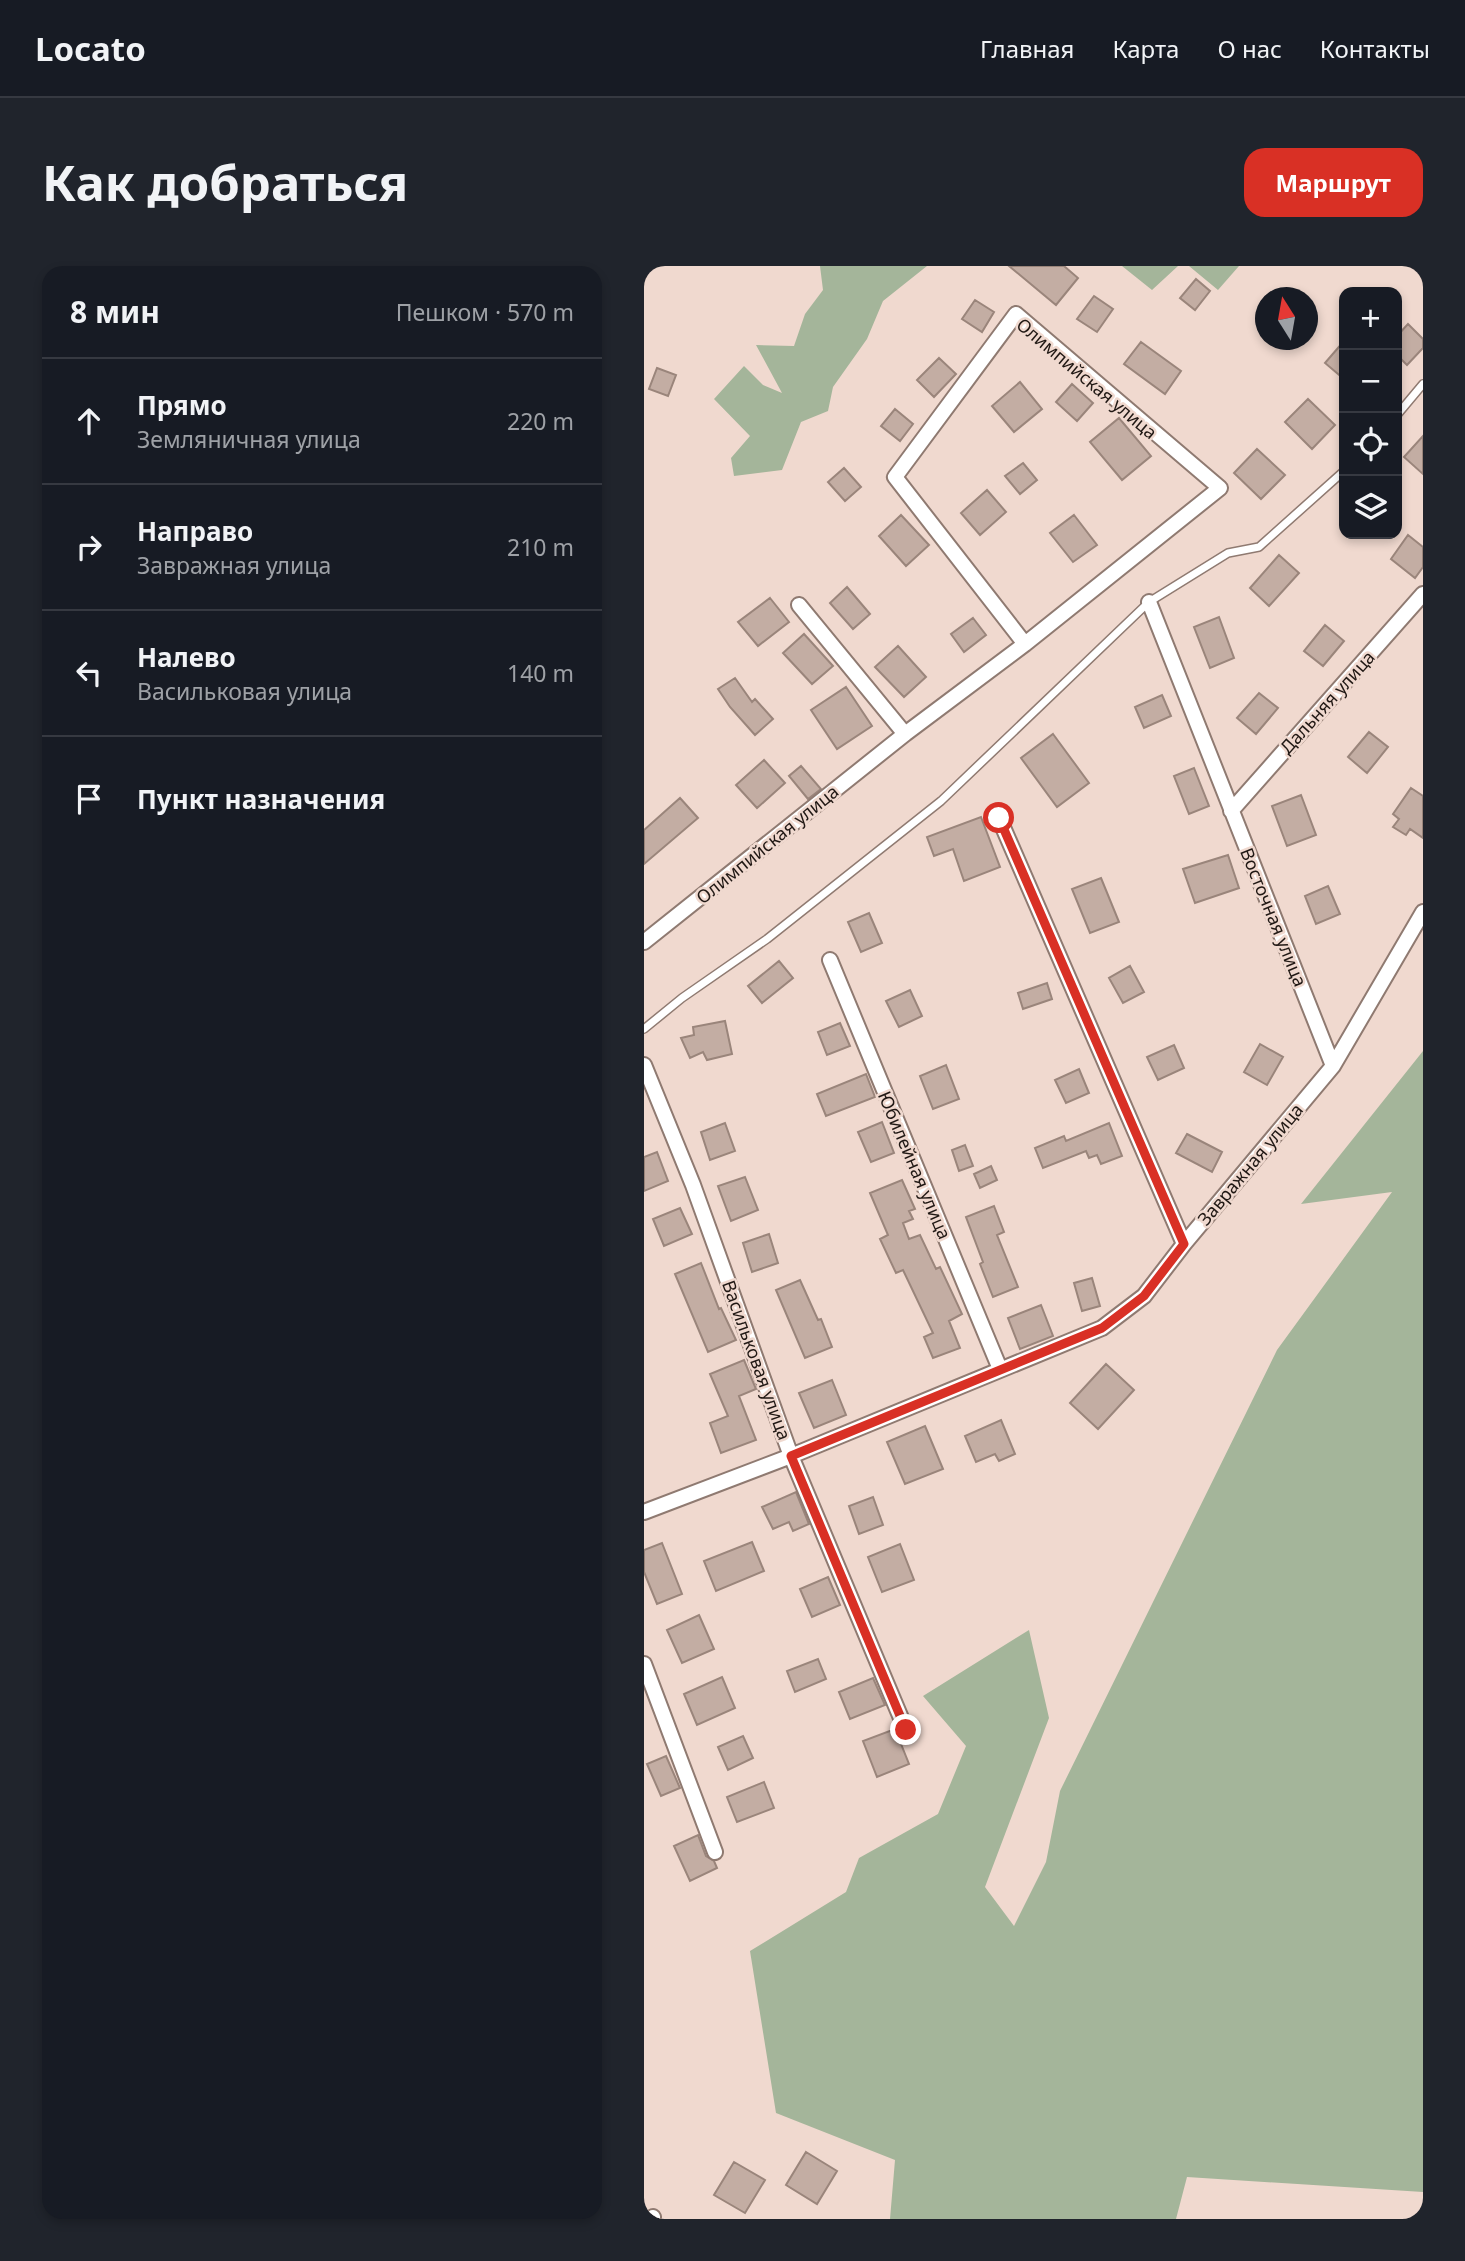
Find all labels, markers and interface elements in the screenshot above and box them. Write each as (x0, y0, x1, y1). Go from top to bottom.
text: Locato (35, 26, 146, 71)
text: Главная (980, 32, 1074, 65)
text: Карта (1112, 32, 1179, 65)
text: О нас (1217, 32, 1282, 65)
text: Контакты (1320, 32, 1430, 65)
button: Маршрут (1244, 148, 1423, 217)
text: Как добраться (42, 149, 408, 215)
north arrow (1255, 287, 1318, 350)
map controls (1339, 287, 1402, 539)
button: + (1339, 287, 1402, 350)
text: 8 мин (70, 291, 160, 332)
text: Пешком · 570 m (396, 296, 574, 328)
street label: Олимпийская улица (1012, 312, 1162, 444)
button: − (1339, 350, 1402, 413)
text: Прямо (137, 387, 227, 423)
icon: ahead (70, 402, 108, 440)
text: 220 m (507, 405, 574, 437)
button: locate (1339, 413, 1402, 476)
text: Земляничная улица (137, 423, 361, 455)
button: layers (1339, 476, 1402, 539)
text: Направо (137, 513, 253, 549)
icon: right (70, 528, 108, 566)
text: 210 m (507, 531, 574, 563)
text: Завражная улица (137, 549, 331, 581)
text: Налево (137, 639, 236, 675)
street label: Дальняя улица (1274, 645, 1380, 759)
icon: left (70, 654, 108, 692)
text: 140 m (507, 657, 574, 689)
text: Васильковая улица (137, 675, 352, 707)
street label: Олимпийская улица (691, 779, 843, 909)
icon: arrive (70, 780, 108, 818)
text: Пункт назначения (137, 781, 385, 817)
route start (983, 802, 1014, 833)
street label: Восточная улица (1235, 844, 1313, 990)
street label: Юбилейная улица (873, 1087, 957, 1243)
street label: Завражная улица (1192, 1098, 1308, 1230)
street label: Васильковая улица (717, 1277, 797, 1443)
route end (890, 1714, 921, 1745)

